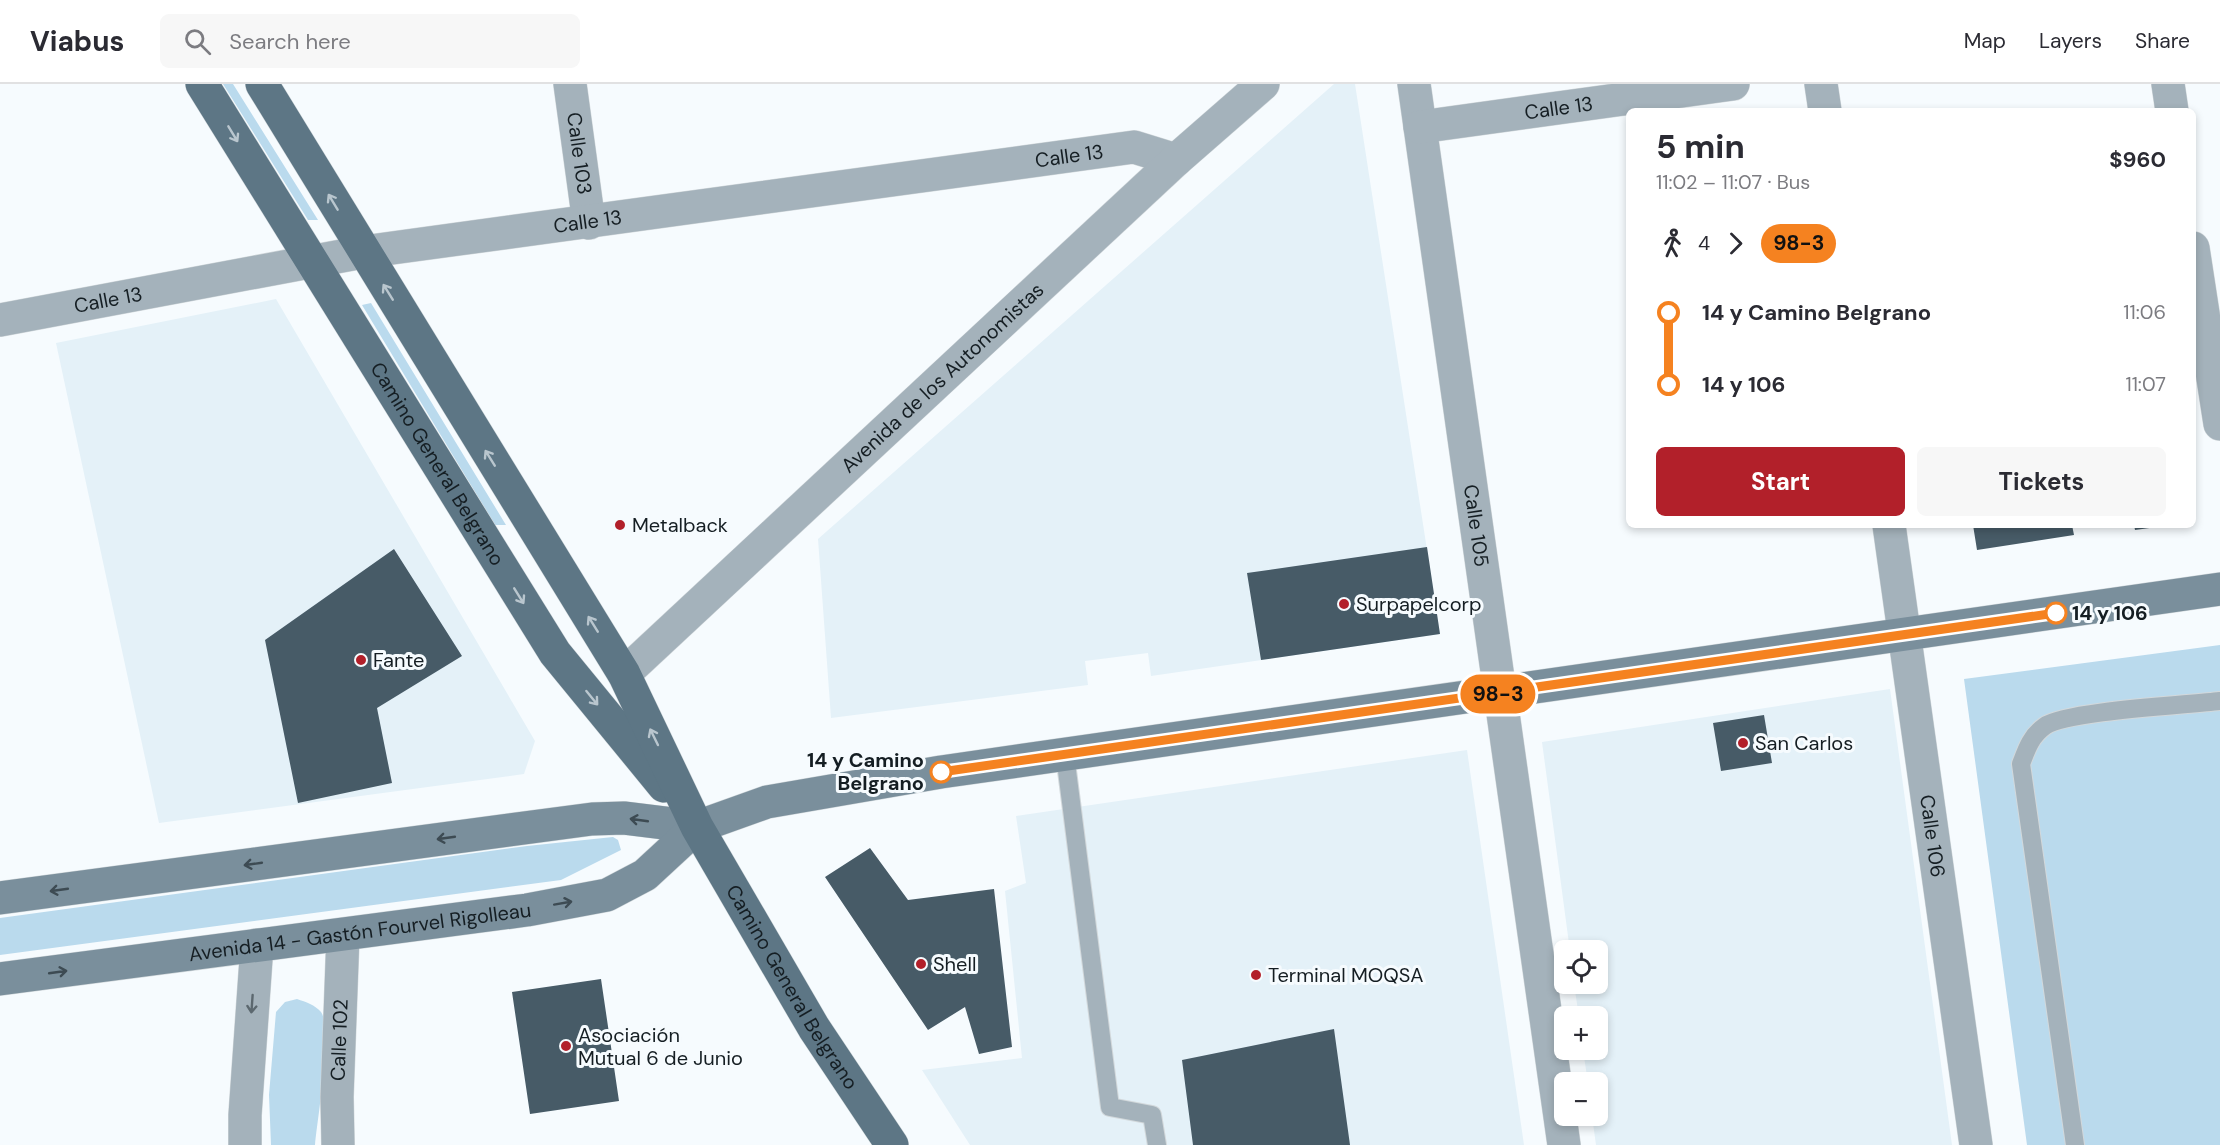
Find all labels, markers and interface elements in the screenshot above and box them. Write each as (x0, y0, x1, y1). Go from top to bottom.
search box (160, 14, 580, 68)
text: Viabus (30, 23, 124, 60)
icon: search (181, 25, 214, 58)
text: Search here (229, 27, 351, 56)
text: Map (1964, 27, 2006, 55)
text: Layers (2039, 27, 2102, 55)
text: Share (2135, 27, 2190, 55)
street label: Calle 13 (1523, 90, 1595, 126)
street label: Calle 103 (561, 111, 598, 196)
one-way arrow (227, 125, 239, 142)
text: 5 min (1656, 125, 1745, 168)
street label: Calle 13 (1033, 138, 1105, 173)
text: $960 (2109, 145, 2166, 174)
text: 11:02 – 11:07 · Bus (1656, 169, 1810, 195)
one-way arrow (327, 194, 339, 211)
street label: Calle 13 (552, 204, 624, 239)
icon: walk (1656, 227, 1689, 260)
icon: forward (1719, 227, 1752, 260)
text: 98-3 (1773, 229, 1824, 257)
text: 4 (1698, 230, 1710, 256)
street label: Avenida de los Autonomistas (835, 277, 1049, 478)
street label: Calle 13 (72, 281, 144, 319)
one-way arrow (381, 284, 393, 301)
text: 14 y Camino Belgrano (1702, 298, 1931, 327)
text: 11:06 (2123, 299, 2166, 325)
street label: Camino General Belgrano (365, 357, 511, 570)
text: 14 y 106 (1702, 370, 1785, 399)
text: 11:07 (2125, 371, 2166, 397)
button: Start (1656, 447, 1905, 516)
button: Tickets (1917, 447, 2166, 516)
one-way arrow (484, 450, 496, 467)
street label: Calle 105 (1458, 483, 1495, 569)
place label: Metalback (632, 512, 728, 538)
marker: Metalback (613, 518, 627, 532)
one-way arrow (514, 587, 526, 604)
place label: Surpapelcorp (1356, 591, 1481, 617)
marker: Surpapelcorp (1337, 597, 1351, 611)
place label: 14 y 106 (2072, 600, 2148, 626)
marker: 14 y 106 (2045, 602, 2067, 624)
one-way arrow (586, 616, 598, 633)
place label: Fante (373, 647, 424, 673)
marker: Fante (354, 653, 368, 667)
line badge: 98-3 (1456, 674, 1540, 714)
text: 98-3 (1472, 680, 1524, 708)
one-way arrow (585, 690, 598, 706)
one-way arrow (647, 728, 659, 746)
place label: San Carlos (1755, 730, 1853, 756)
marker: San Carlos (1736, 736, 1750, 750)
place label: 14 y Camino Belgrano (807, 747, 924, 796)
marker: 14 y Camino Belgrano (930, 761, 952, 783)
street label: Calle 106 (1914, 793, 1951, 879)
one-way arrow (630, 814, 650, 825)
one-way arrow (436, 833, 456, 844)
one-way arrow (243, 859, 263, 870)
street label: Camino General Belgrano (720, 880, 864, 1094)
one-way arrow (50, 884, 70, 895)
street label: Avenida 14 - Gastón Fourvel Rigolleau (187, 897, 533, 967)
one-way arrow (553, 897, 573, 908)
map controls (1554, 940, 1608, 1126)
button: locate (1554, 940, 1608, 994)
place label: Shell (933, 951, 976, 977)
marker: Shell (914, 957, 928, 971)
place label: Terminal MOQSA (1268, 962, 1424, 988)
one-way arrow (48, 966, 67, 977)
marker: Terminal MOQSA (1249, 968, 1263, 982)
one-way arrow (247, 993, 258, 1013)
street label: Calle 102 (325, 999, 354, 1082)
button: + (1554, 1006, 1608, 1060)
place label: Asociación Mutual 6 de Junio (578, 1022, 743, 1071)
marker: Asociación Mutual 6 de Junio (559, 1039, 573, 1053)
button: − (1554, 1072, 1608, 1126)

